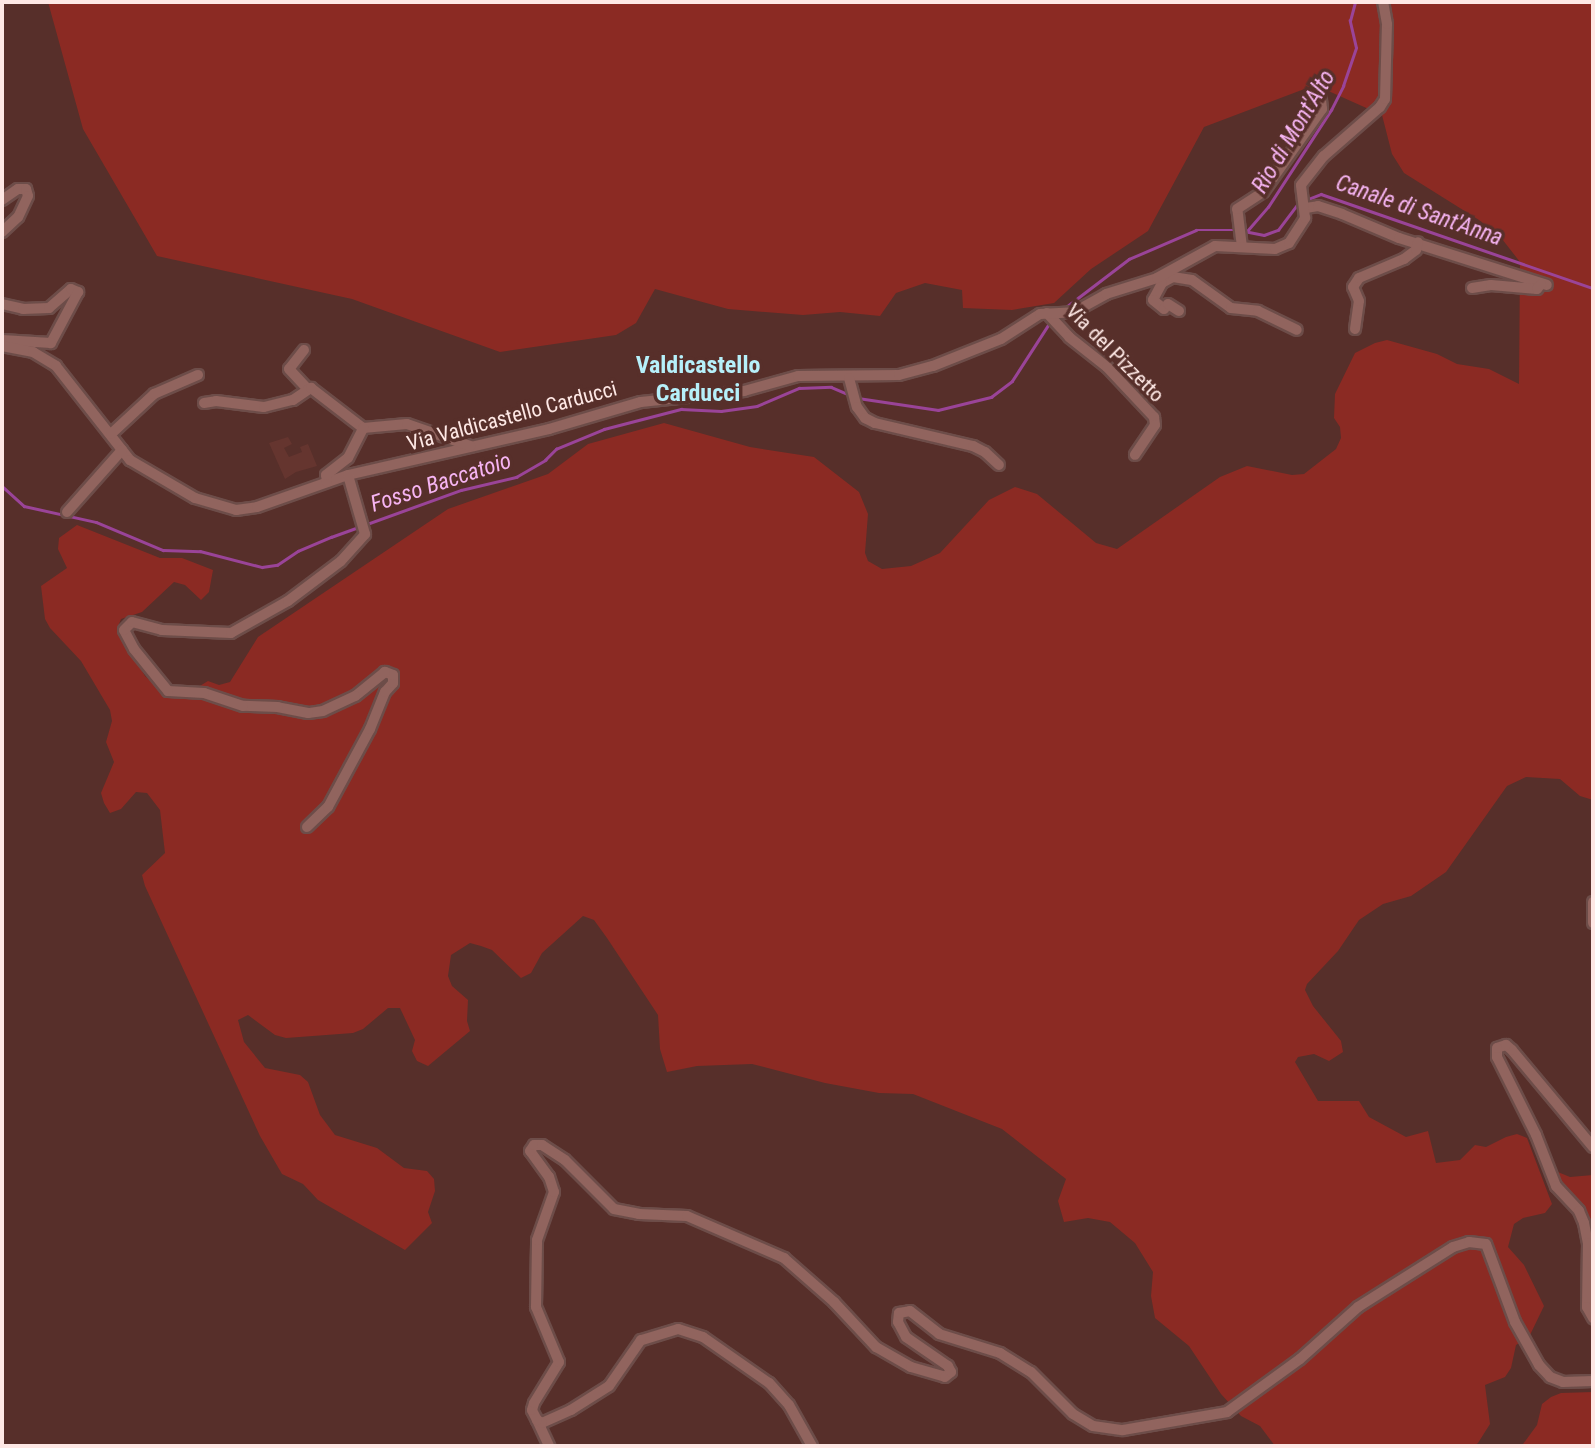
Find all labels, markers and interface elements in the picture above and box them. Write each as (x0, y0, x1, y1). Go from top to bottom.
water label: Rio di Mont'Alto (1247, 66, 1341, 198)
water label: Canale di Sant'Anna (1332, 170, 1506, 252)
street label: Via del Pizzetto (1061, 299, 1169, 407)
district label: Valdicastello Carducci (636, 352, 760, 408)
street label: Via Valdicastello Carducci (404, 376, 620, 456)
water label: Fosso Baccatoio (367, 447, 515, 519)

